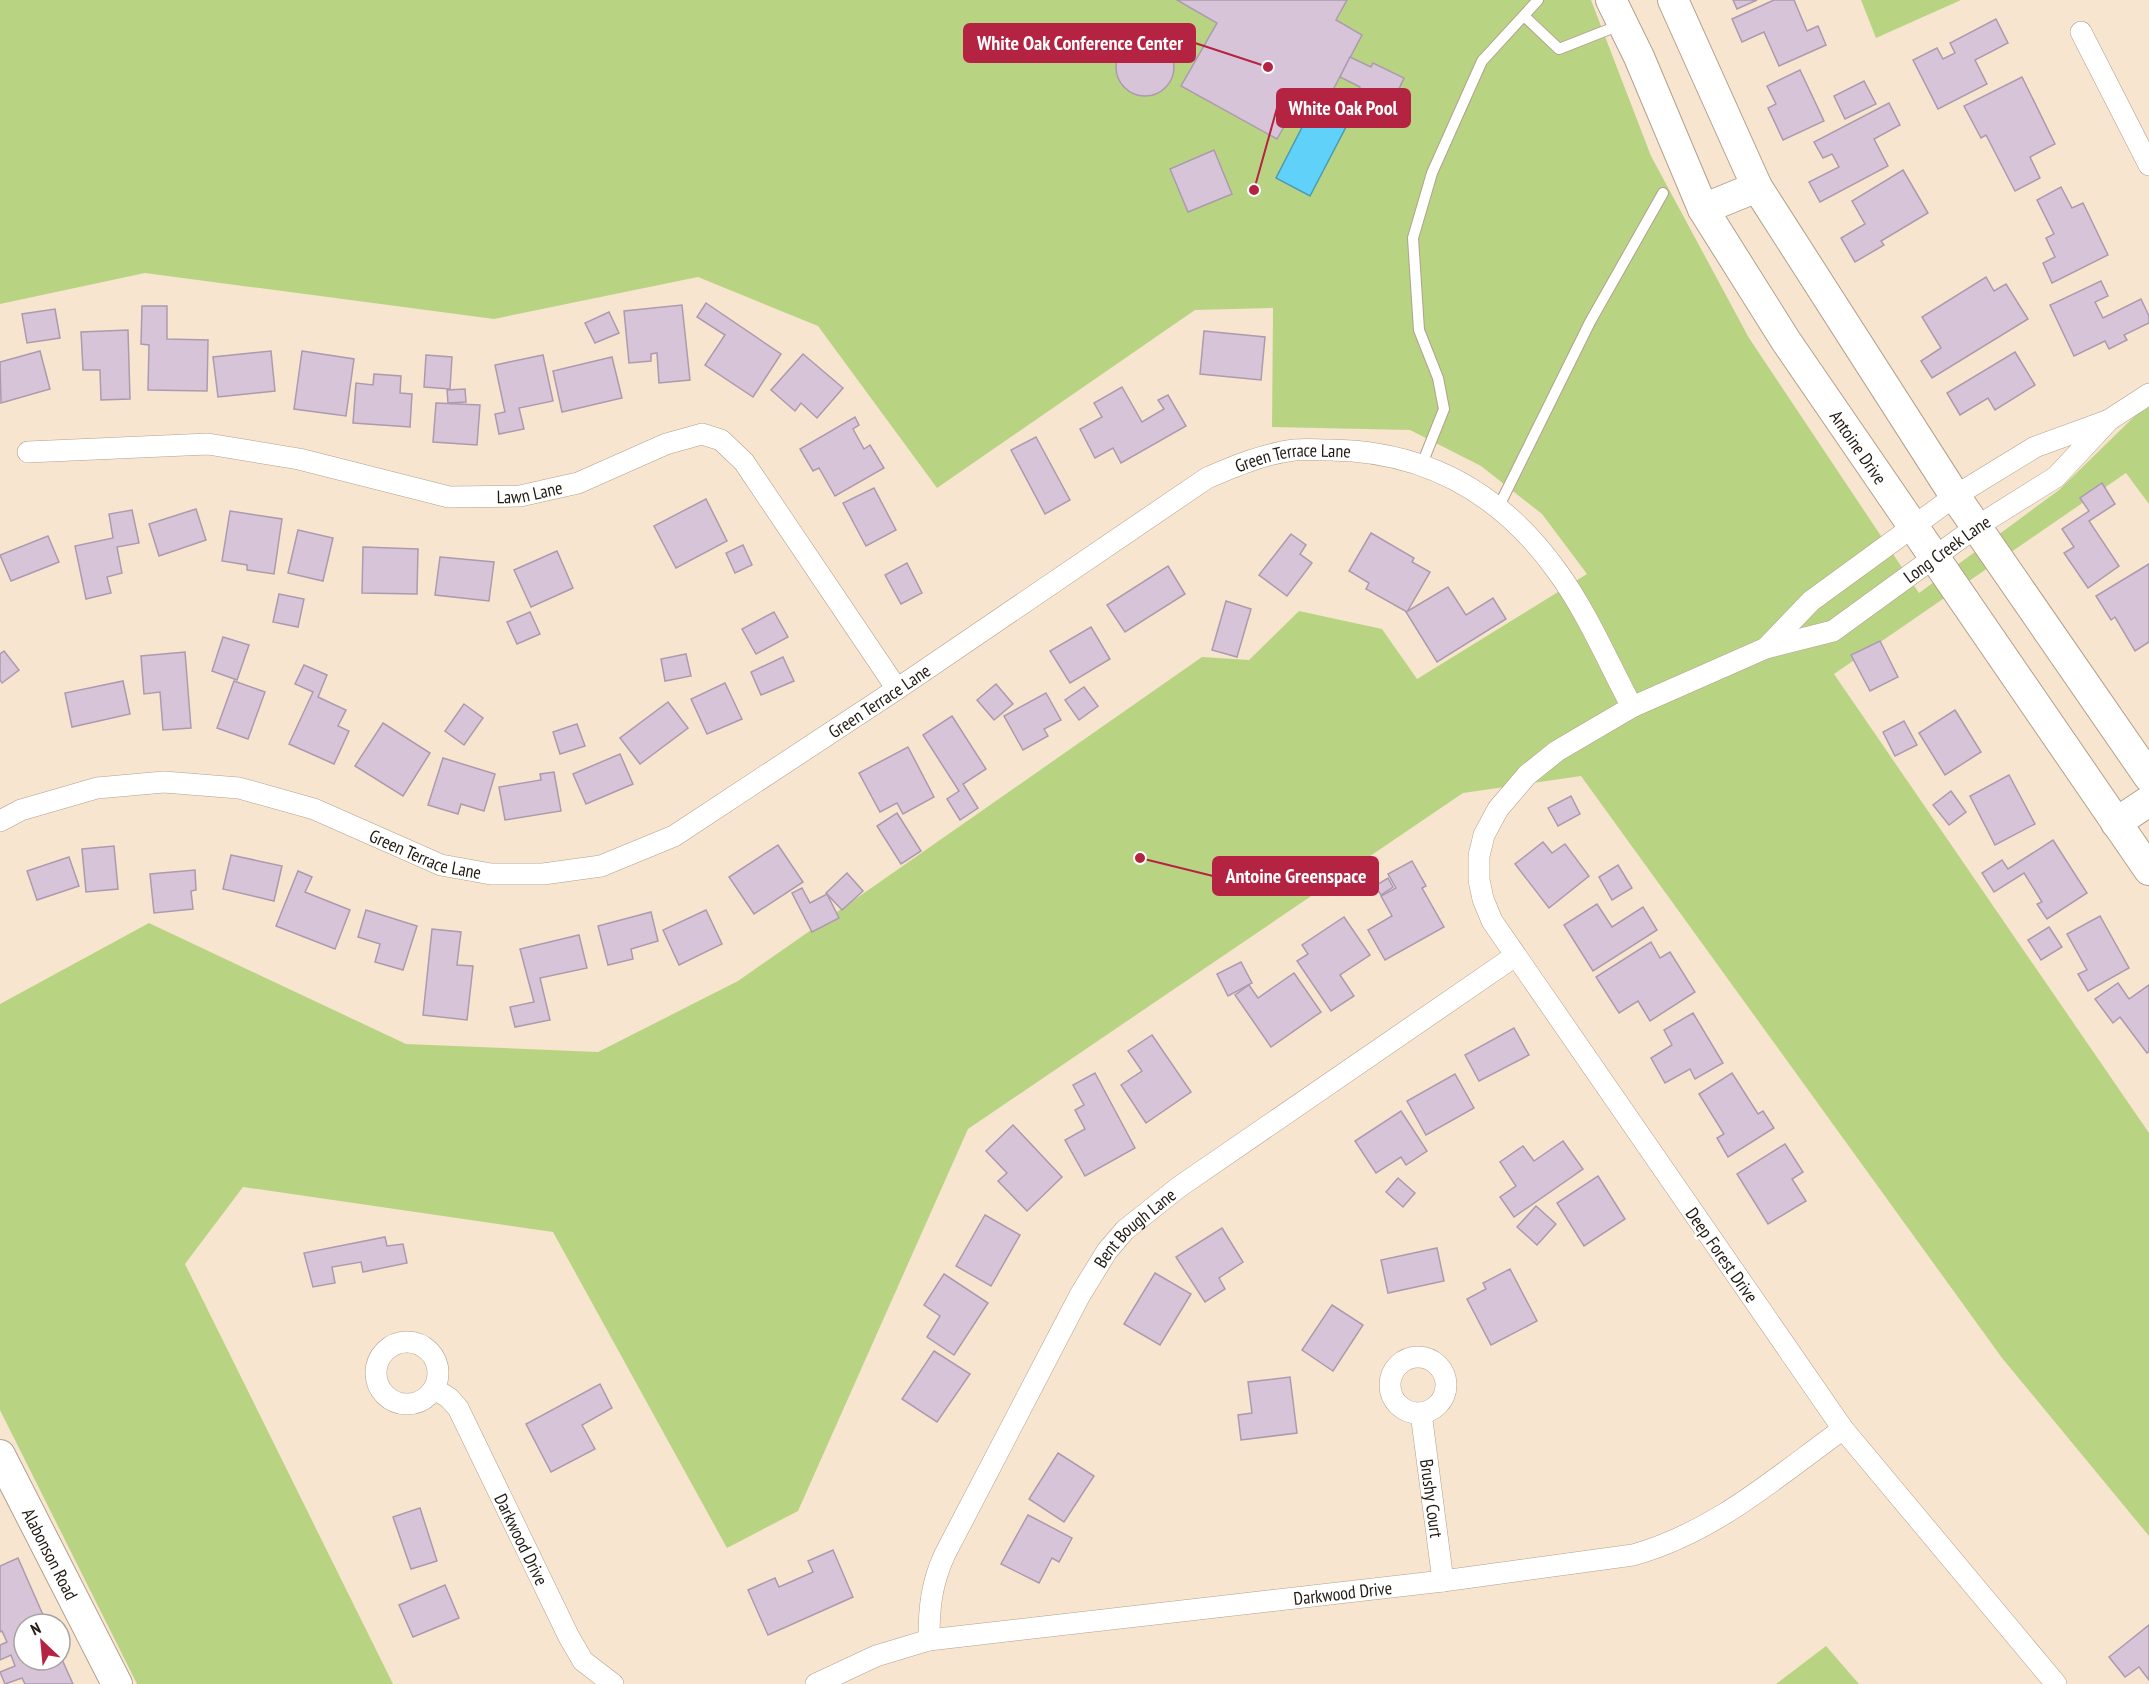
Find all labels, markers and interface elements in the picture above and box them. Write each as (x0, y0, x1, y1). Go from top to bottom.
callout: White Oak Conference Center (964, 24, 1195, 62)
text: White Oak Conference Center (976, 30, 1183, 56)
callout: White Oak Pool (1277, 89, 1410, 127)
text: White Oak Pool (1288, 95, 1398, 121)
street label: Antoine Drive (1825, 406, 1892, 489)
street label: Green Terrace Lane (1231, 438, 1351, 477)
street label: Lawn Lane (496, 475, 565, 508)
street label: Long Creek Lane (1899, 510, 1994, 588)
street label: Green Terrace Lane (824, 658, 934, 743)
street label: Green Terrace Lane (366, 823, 483, 884)
callout: Antoine Greenspace (1213, 857, 1378, 895)
text: Antoine Greenspace (1224, 863, 1367, 889)
street label: Bent Bough Lane (1088, 1183, 1180, 1271)
street label: Deep Forest Drive (1681, 1203, 1763, 1307)
street label: Brushy Court (1416, 1458, 1449, 1539)
street label: Darkwood Drive (490, 1490, 554, 1589)
street label: Alabonson Road (18, 1504, 83, 1603)
street label: Darkwood Drive (1292, 1575, 1393, 1610)
north arrow (12, 1612, 72, 1672)
text: N (27, 1618, 44, 1639)

